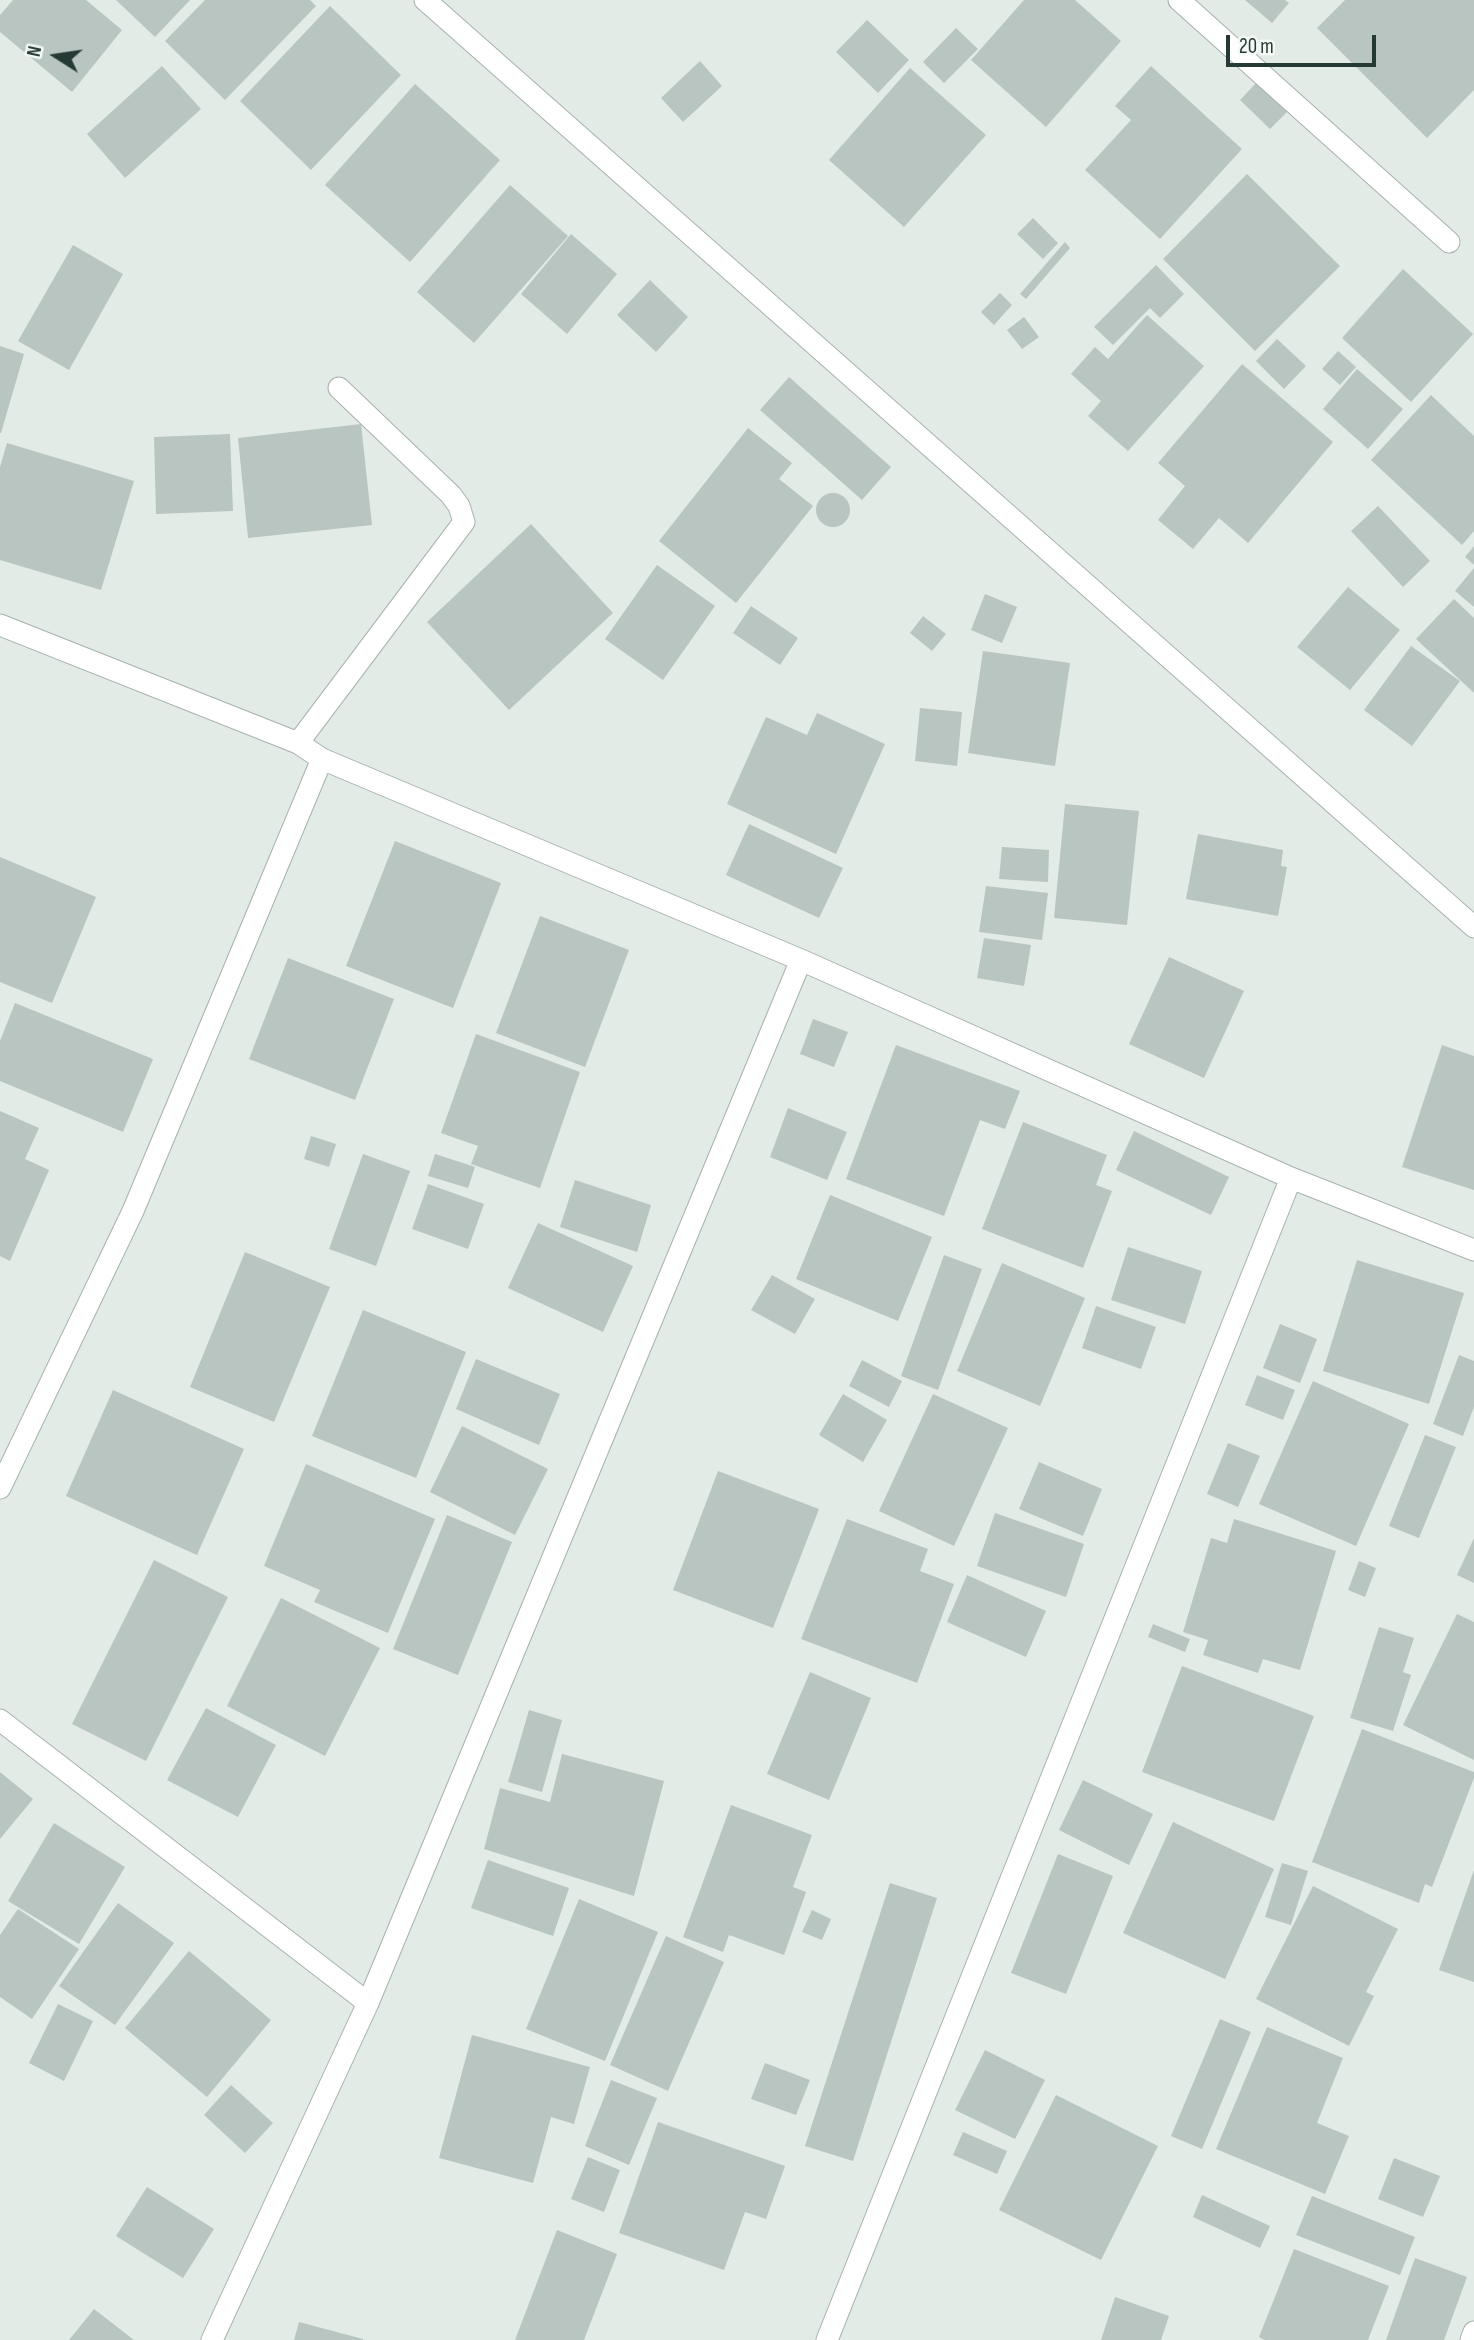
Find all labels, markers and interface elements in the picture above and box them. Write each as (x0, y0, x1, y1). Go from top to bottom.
north arrow (21, 21, 91, 91)
scale bar (1229, 21, 1380, 65)
text: 20 m (1239, 34, 1274, 59)
text: N (23, 44, 47, 59)

